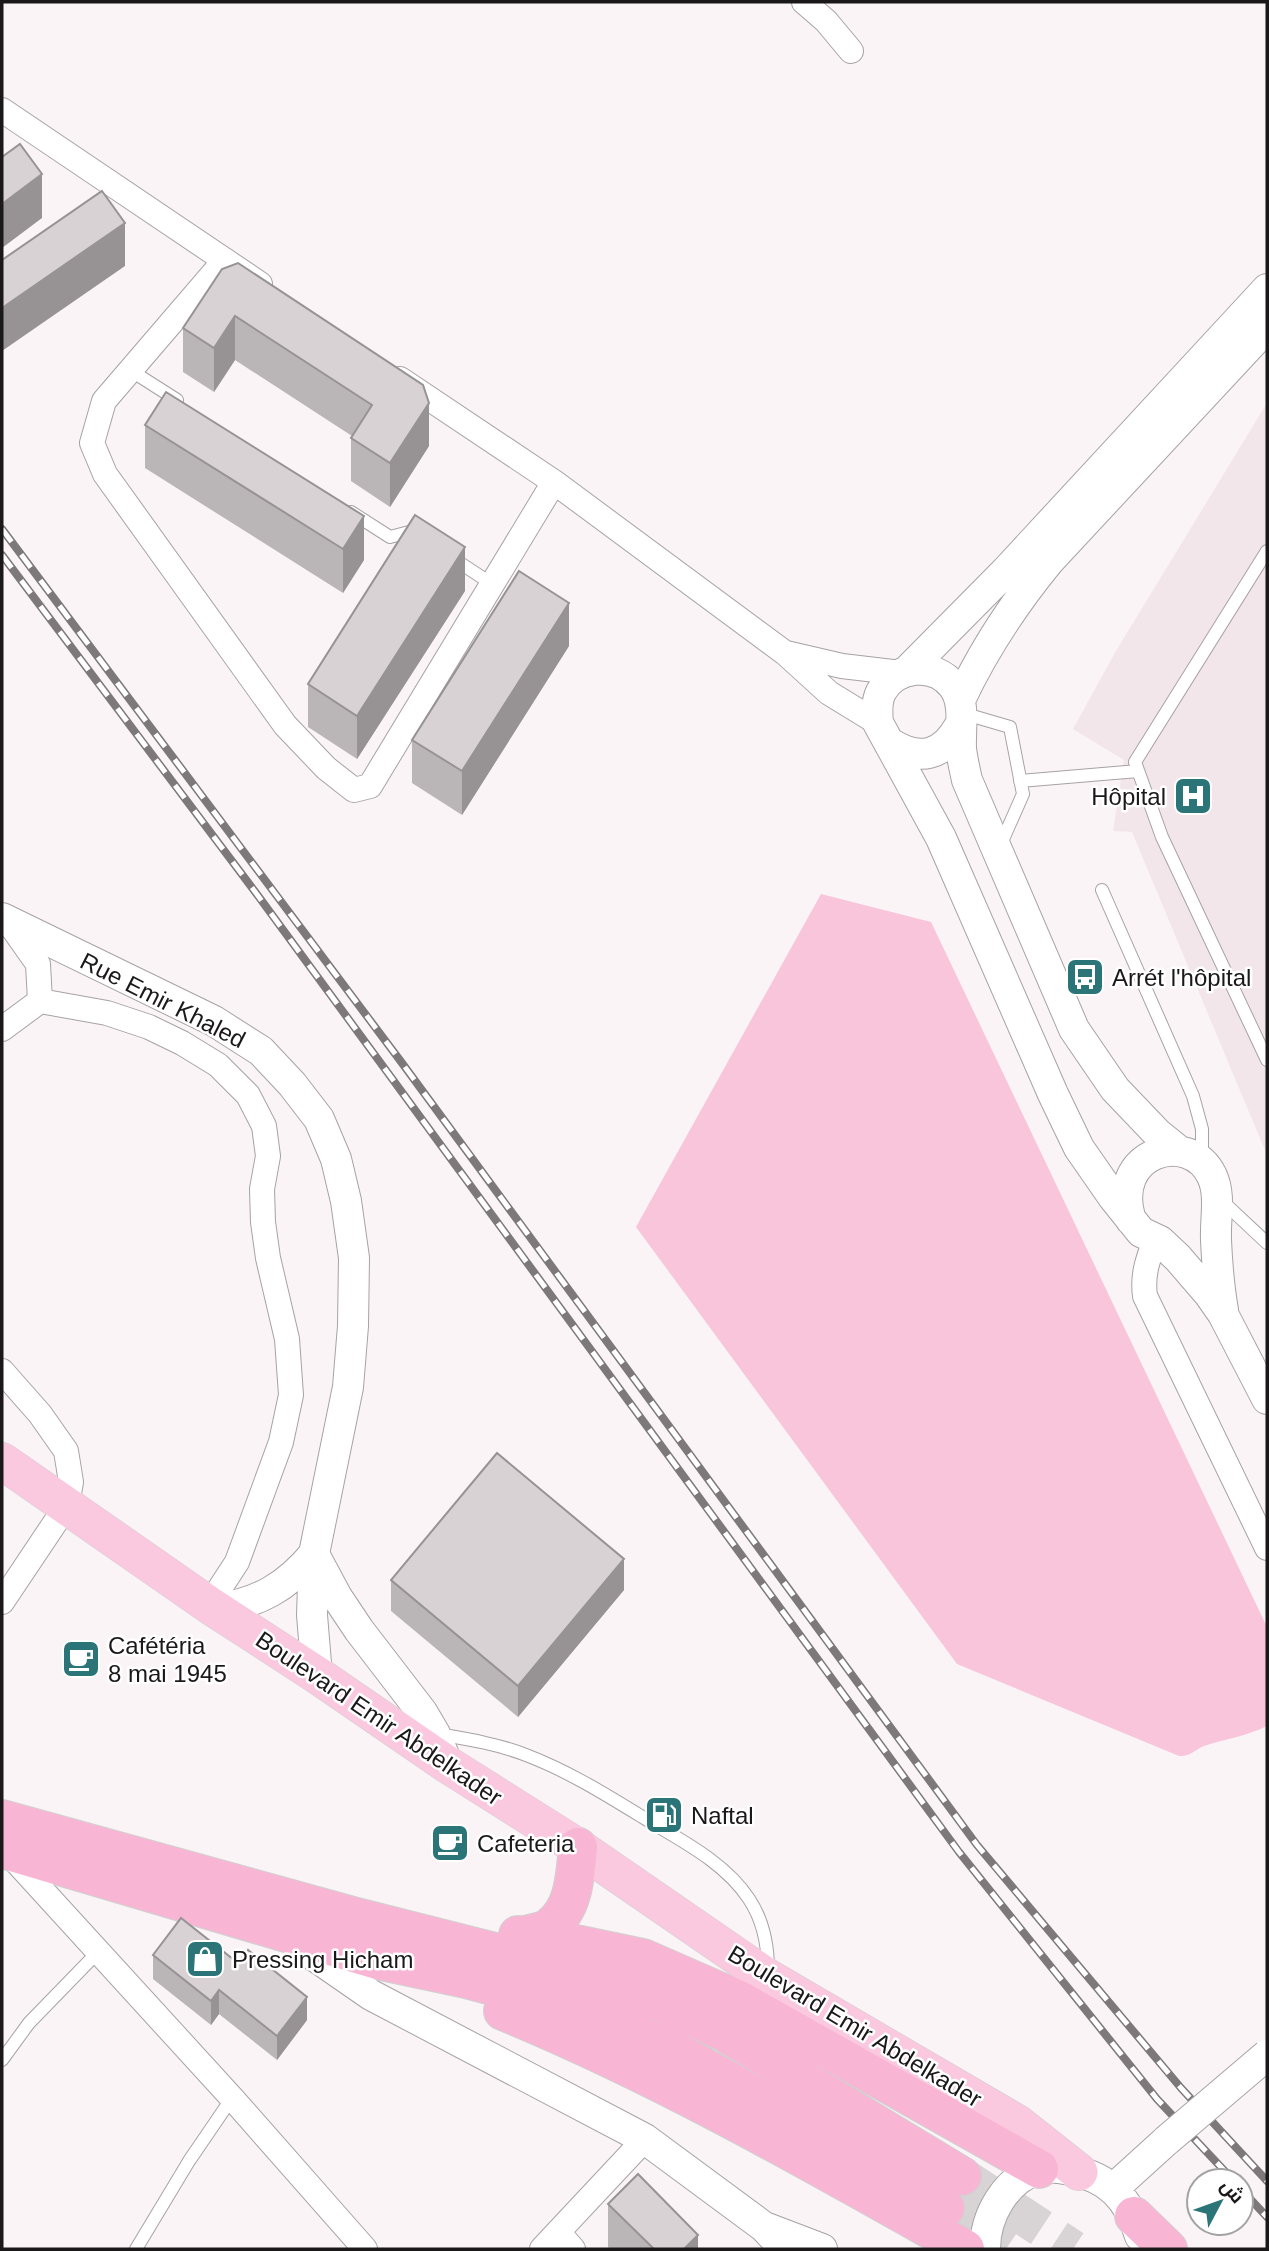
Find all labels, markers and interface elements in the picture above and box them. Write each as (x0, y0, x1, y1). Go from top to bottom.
hospital icon: Hôpital (1172, 775, 1214, 817)
place label: Hôpital (1091, 783, 1166, 810)
street label: Rue Emir Khaled (76, 947, 250, 1053)
bus stop icon: Arrét l'hôpital (1064, 956, 1106, 998)
place label: Arrét l'hôpital (1112, 964, 1251, 991)
street label: Boulevard Emir Abdelkader (251, 1625, 507, 1811)
place label: Cafétéria 8 mai 1945 (108, 1632, 227, 1687)
cafe icon: Cafétéria 8 mai 1945 (60, 1638, 102, 1680)
fuel station icon: Naftal (643, 1794, 685, 1836)
place label: Naftal (691, 1802, 754, 1829)
cafe icon: Cafeteria (429, 1822, 471, 1864)
place label: Cafeteria (477, 1830, 575, 1857)
shop icon: Pressing Hicham (184, 1938, 226, 1980)
street label: Boulevard Emir Abdelkader (723, 1940, 987, 2112)
place label: Pressing Hicham (232, 1946, 413, 1973)
north arrow (1185, 2167, 1255, 2237)
text: ش (1216, 2175, 1248, 2208)

